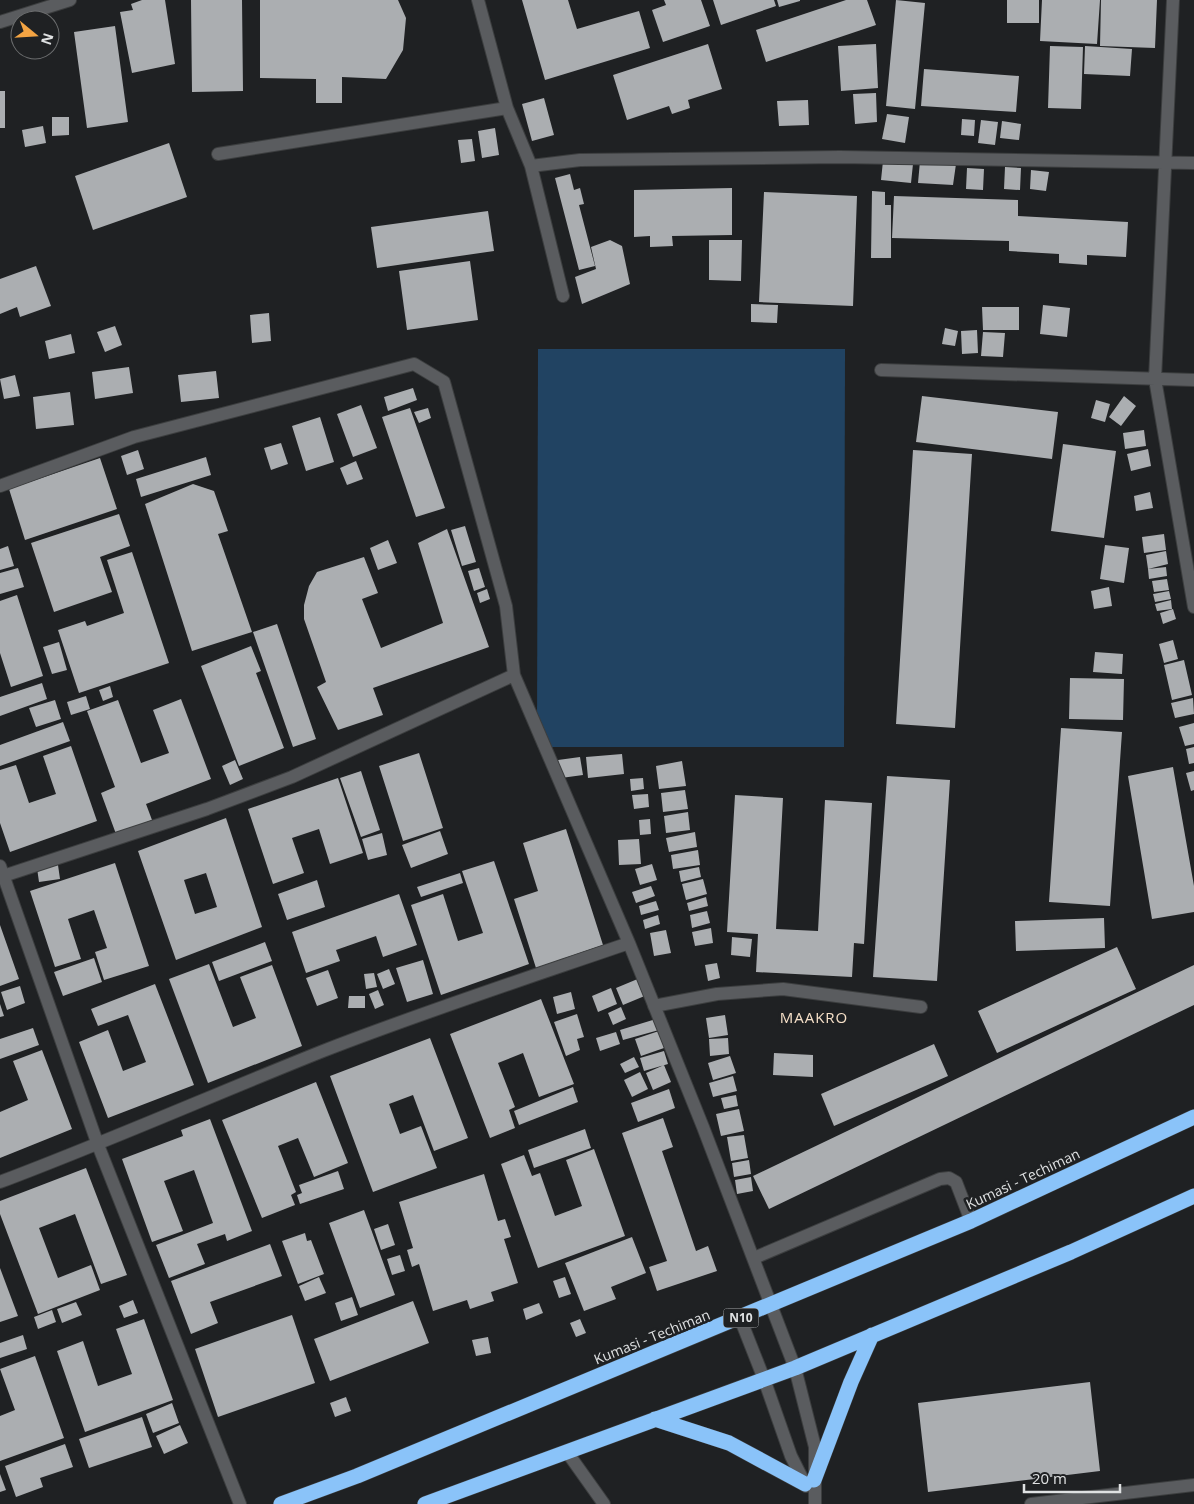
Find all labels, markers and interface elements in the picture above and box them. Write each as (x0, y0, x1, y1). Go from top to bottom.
north arrow (10, 10, 60, 60)
text: N (37, 31, 59, 48)
district label: MAAKRO (780, 1007, 848, 1027)
street label: Kumasi - Techiman (963, 1144, 1083, 1213)
street label: Kumasi - Techiman (591, 1305, 713, 1368)
road number: N10 (724, 1309, 758, 1328)
scale bar (1024, 1462, 1120, 1494)
text: 20 m (1032, 1468, 1067, 1488)

